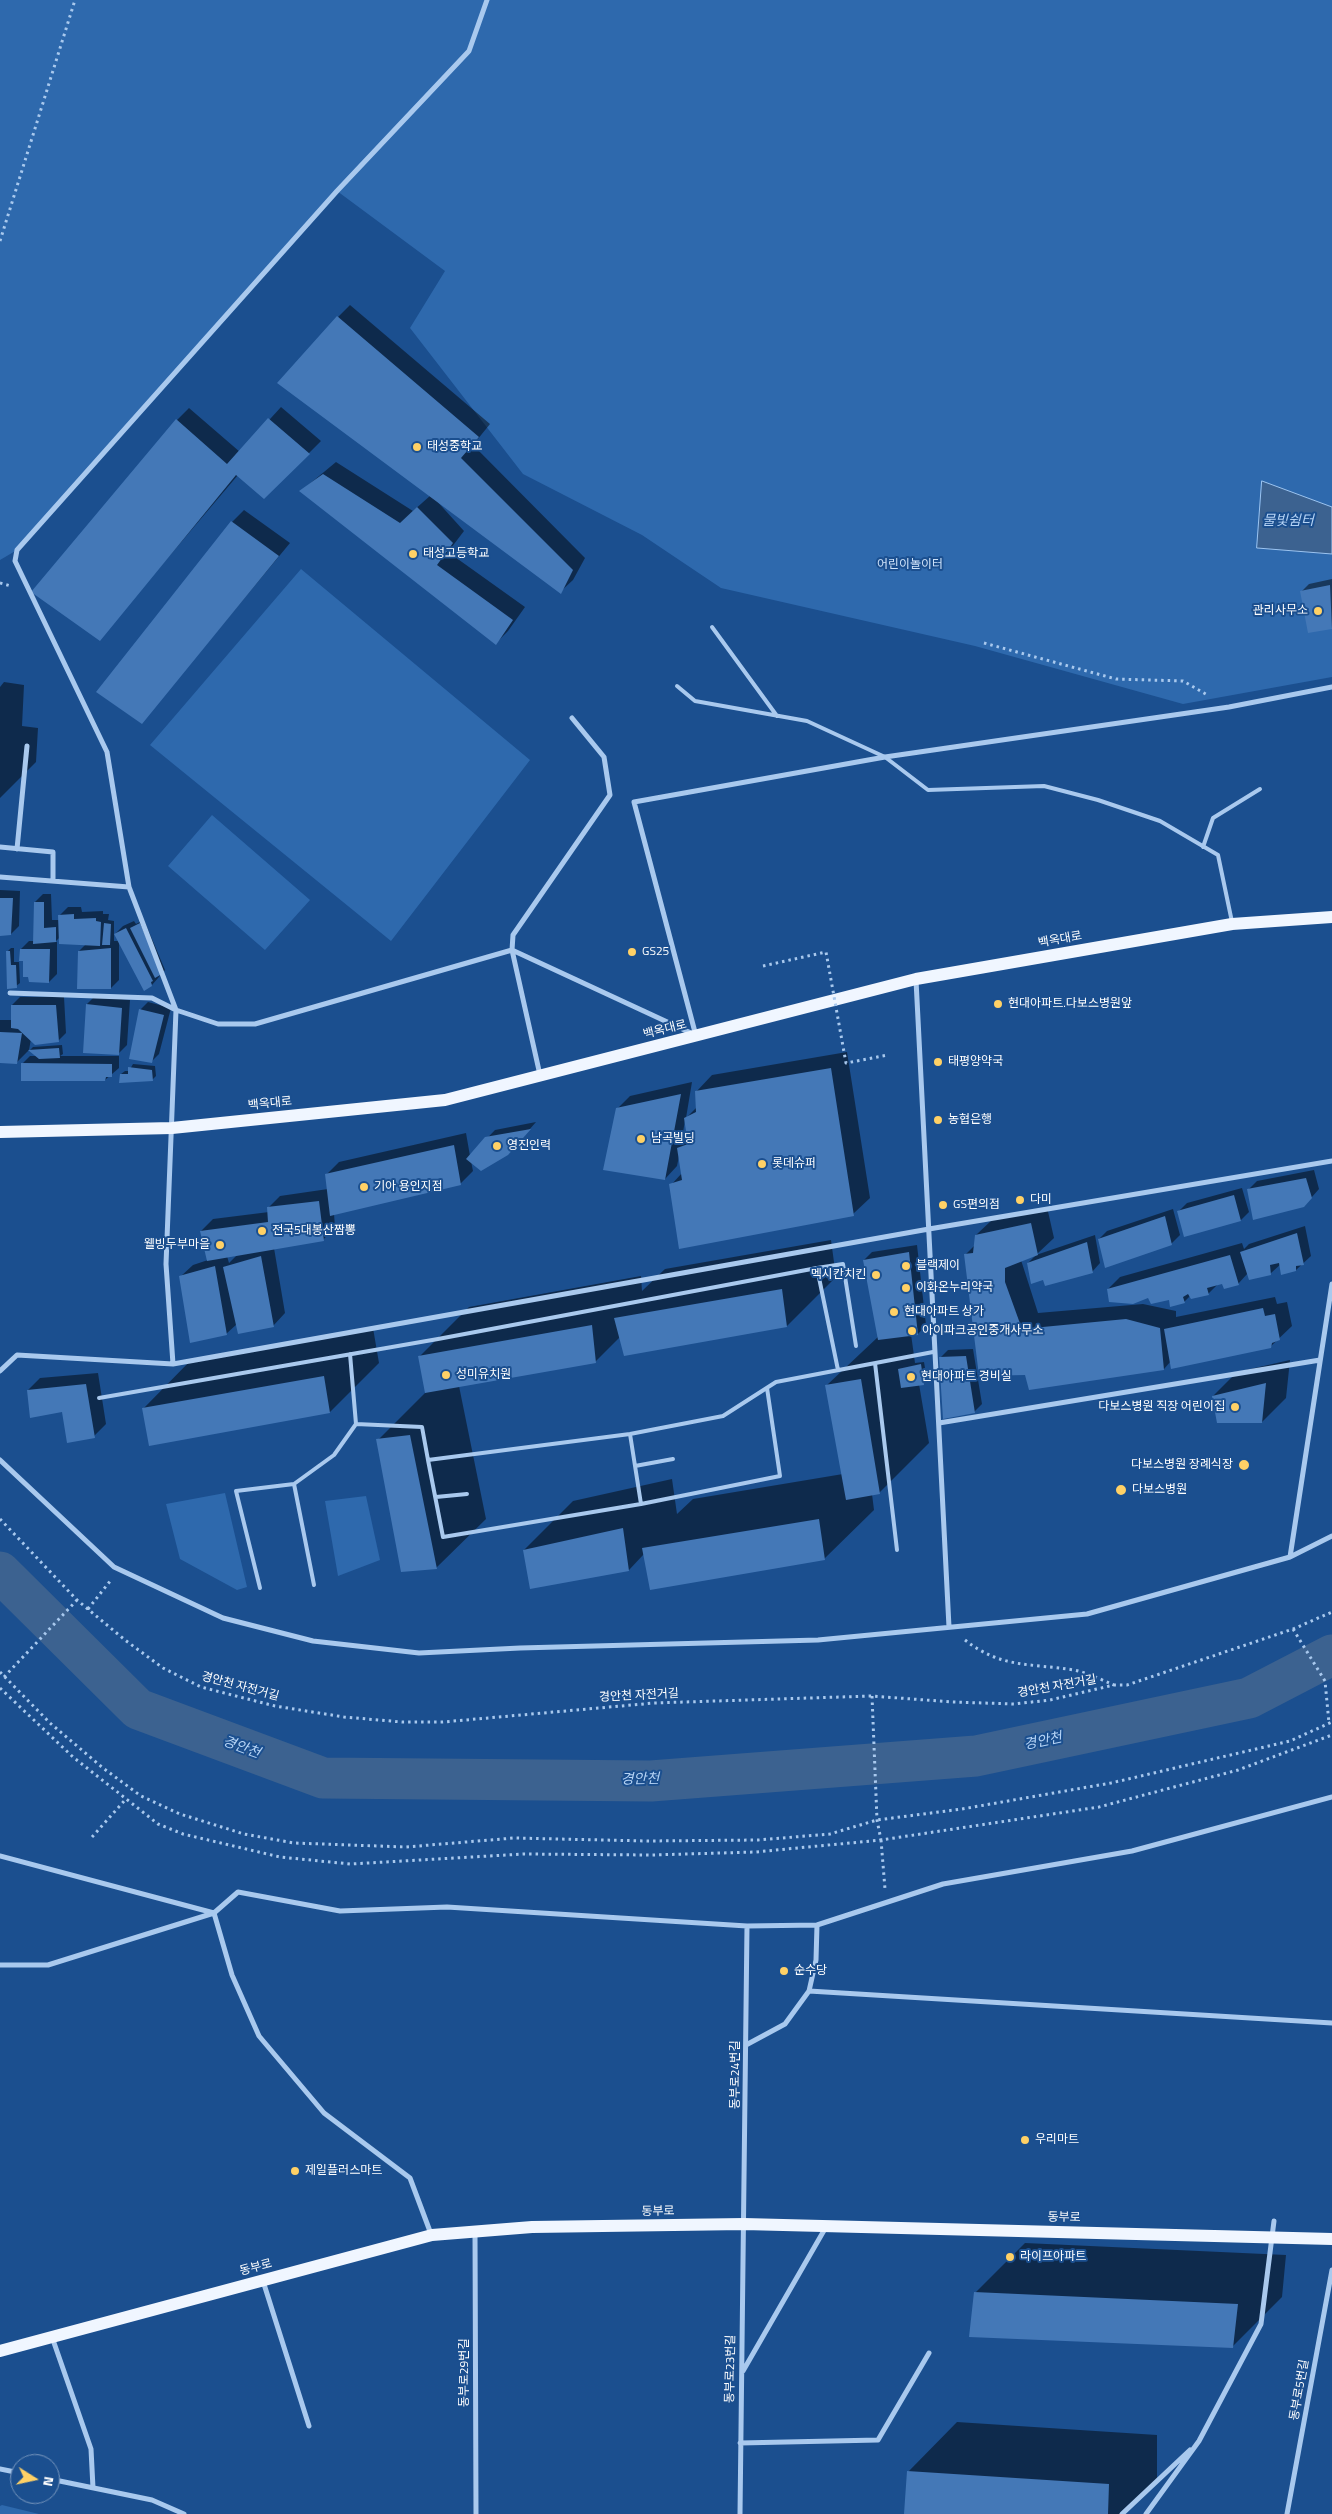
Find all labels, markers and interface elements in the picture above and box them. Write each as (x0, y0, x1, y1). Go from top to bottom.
place label: 태성중학교 (427, 440, 482, 454)
marker: 태성중학교 (411, 441, 423, 453)
water label: 물빛쉼터 (1262, 514, 1314, 530)
place label: 태성고등학교 (423, 547, 489, 561)
marker: 태성고등학교 (407, 548, 419, 560)
park label: 어린이놀이터 (877, 558, 943, 572)
place label: 관리사무소 (1253, 604, 1308, 618)
marker: 관리사무소 (1312, 605, 1324, 617)
street label: 백옥대로 (1037, 929, 1083, 951)
place label: GS25 (642, 945, 669, 959)
marker: GS25 (626, 946, 638, 958)
place label: 현대아파트.다보스병원앞 (1008, 997, 1132, 1011)
marker: 현대아파트.다보스병원앞 (992, 998, 1004, 1010)
street label: 백옥대로 (642, 1018, 688, 1042)
place label: 태평양약국 (948, 1055, 1003, 1069)
marker: 태평양약국 (932, 1056, 944, 1068)
street label: 백옥대로 (247, 1095, 293, 1113)
place label: 농협은행 (948, 1113, 992, 1127)
marker: 농협은행 (932, 1114, 944, 1126)
place label: 남곡빌딩 (651, 1132, 695, 1146)
marker: 남곡빌딩 (635, 1133, 647, 1145)
place label: 영진인력 (507, 1139, 551, 1153)
marker: 영진인력 (491, 1140, 503, 1152)
place label: 롯데슈퍼 (772, 1157, 816, 1171)
marker: 롯데슈퍼 (756, 1158, 768, 1170)
place label: 기아 용인지점 (374, 1180, 443, 1194)
marker: 기아 용인지점 (358, 1181, 370, 1193)
place label: 다미 (1030, 1193, 1052, 1207)
marker: 다미 (1014, 1194, 1026, 1206)
place label: GS편의점 (953, 1198, 1000, 1212)
marker: GS편의점 (937, 1199, 949, 1211)
place label: 전국5대봉산짬뽕 (272, 1224, 356, 1238)
marker: 전국5대봉산짬뽕 (256, 1225, 268, 1237)
place label: 웰빙두부마을 (144, 1238, 210, 1252)
marker: 웰빙두부마을 (214, 1239, 226, 1251)
place label: 블랙제이 (916, 1259, 960, 1273)
marker: 블랙제이 (900, 1260, 912, 1272)
place label: 멕시칸치킨 (811, 1268, 866, 1282)
marker: 멕시칸치킨 (870, 1269, 882, 1281)
place label: 이화온누리약국 (916, 1281, 993, 1295)
marker: 이화온누리약국 (900, 1282, 912, 1294)
place label: 현대아파트 상가 (904, 1305, 984, 1319)
marker: 현대아파트 상가 (888, 1306, 900, 1318)
place label: 아이파크공인중개사무소 (922, 1324, 1043, 1338)
marker: 아이파크공인중개사무소 (906, 1325, 918, 1337)
place label: 성미유치원 (456, 1368, 511, 1382)
marker: 성미유치원 (440, 1369, 452, 1381)
place label: 현대아파트 경비실 (921, 1370, 1012, 1384)
marker: 현대아파트 경비실 (905, 1371, 917, 1383)
place label: 다보스병원 직장 어린이집 (1098, 1400, 1225, 1414)
marker: 다보스병원 직장 어린이집 (1229, 1401, 1241, 1413)
place label: 다보스병원 장례식장 (1131, 1458, 1233, 1472)
marker: 다보스병원 장례식장 (1237, 1458, 1251, 1472)
marker: 다보스병원 (1114, 1483, 1128, 1497)
place label: 다보스병원 (1132, 1483, 1187, 1497)
street label: 경안천 자전거길 (200, 1670, 280, 1704)
street label: 경안천 자전거길 (1016, 1673, 1098, 1701)
street label: 경안천 자전거길 (599, 1687, 679, 1705)
water label: 경안천 (1022, 1730, 1064, 1754)
water label: 경안천 (220, 1733, 262, 1763)
water label: 경안천 (621, 1771, 659, 1789)
place label: 순수당 (794, 1964, 827, 1978)
marker: 순수당 (778, 1965, 790, 1977)
street label: 동부로24번길 (729, 2041, 743, 2109)
place label: 우리마트 (1035, 2133, 1079, 2147)
marker: 우리마트 (1019, 2134, 1031, 2146)
place label: 제일플러스마트 (305, 2164, 382, 2178)
marker: 제일플러스마트 (289, 2165, 301, 2177)
street label: 동부로 (641, 2205, 675, 2219)
street label: 동부로 (1047, 2211, 1081, 2225)
place label: 라이프아파트 (1020, 2250, 1086, 2264)
marker: 라이프아파트 (1004, 2251, 1016, 2263)
street label: 동부로 (238, 2257, 274, 2279)
street label: 동부로23번길 (723, 2335, 739, 2403)
street label: 동부로29번길 (458, 2339, 472, 2407)
street label: 동부로5번길 (1288, 2358, 1312, 2422)
north arrow (10, 2454, 60, 2504)
text: N (38, 2475, 60, 2488)

